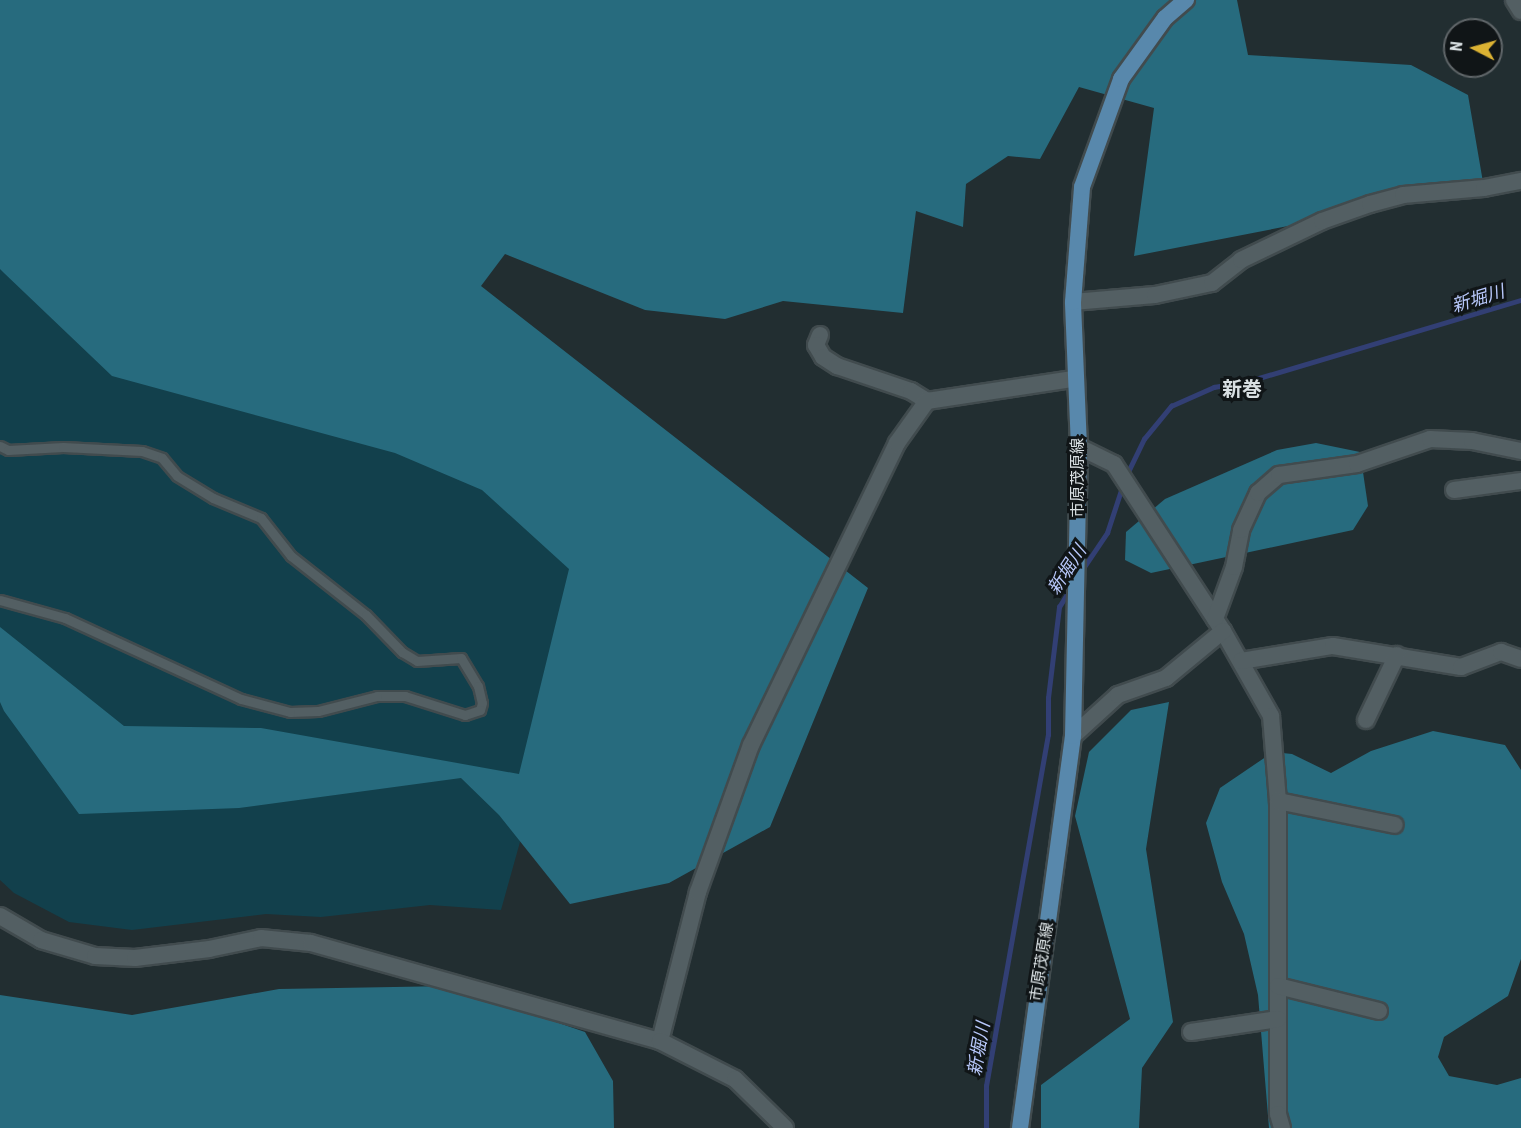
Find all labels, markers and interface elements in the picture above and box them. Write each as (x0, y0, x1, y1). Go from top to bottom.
north arrow (1443, 18, 1503, 78)
text: N (1447, 40, 1467, 52)
water label: 新堀川 (1449, 281, 1507, 317)
district label: 新巻 (1222, 377, 1262, 401)
street label: 市原茂原線 (1068, 438, 1088, 518)
water label: 新堀川 (1043, 541, 1091, 599)
street label: 市原茂原線 (1026, 921, 1058, 1003)
water label: 新堀川 (964, 1021, 994, 1077)

